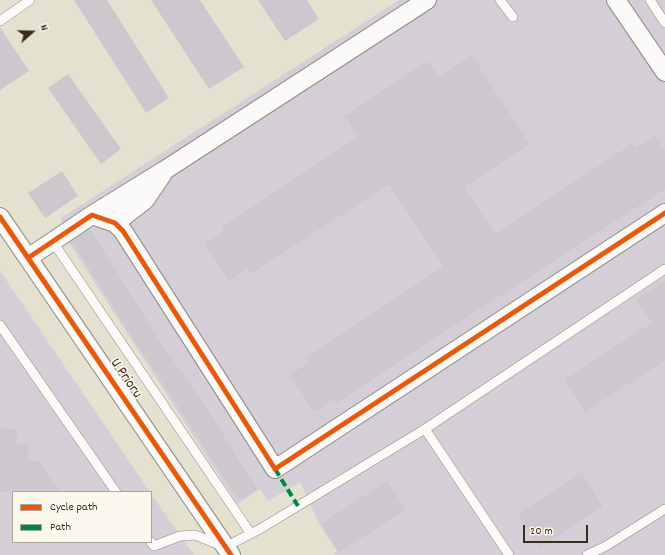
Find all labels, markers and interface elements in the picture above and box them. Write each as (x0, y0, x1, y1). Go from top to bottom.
north arrow (12, 12, 52, 52)
text: N (35, 23, 52, 33)
street label: U Prioru (105, 356, 145, 402)
legend (12, 491, 152, 543)
text: Cycle path (50, 499, 98, 516)
scale bar (525, 517, 590, 543)
text: Path (50, 519, 71, 536)
text: 20 m (530, 523, 553, 540)

